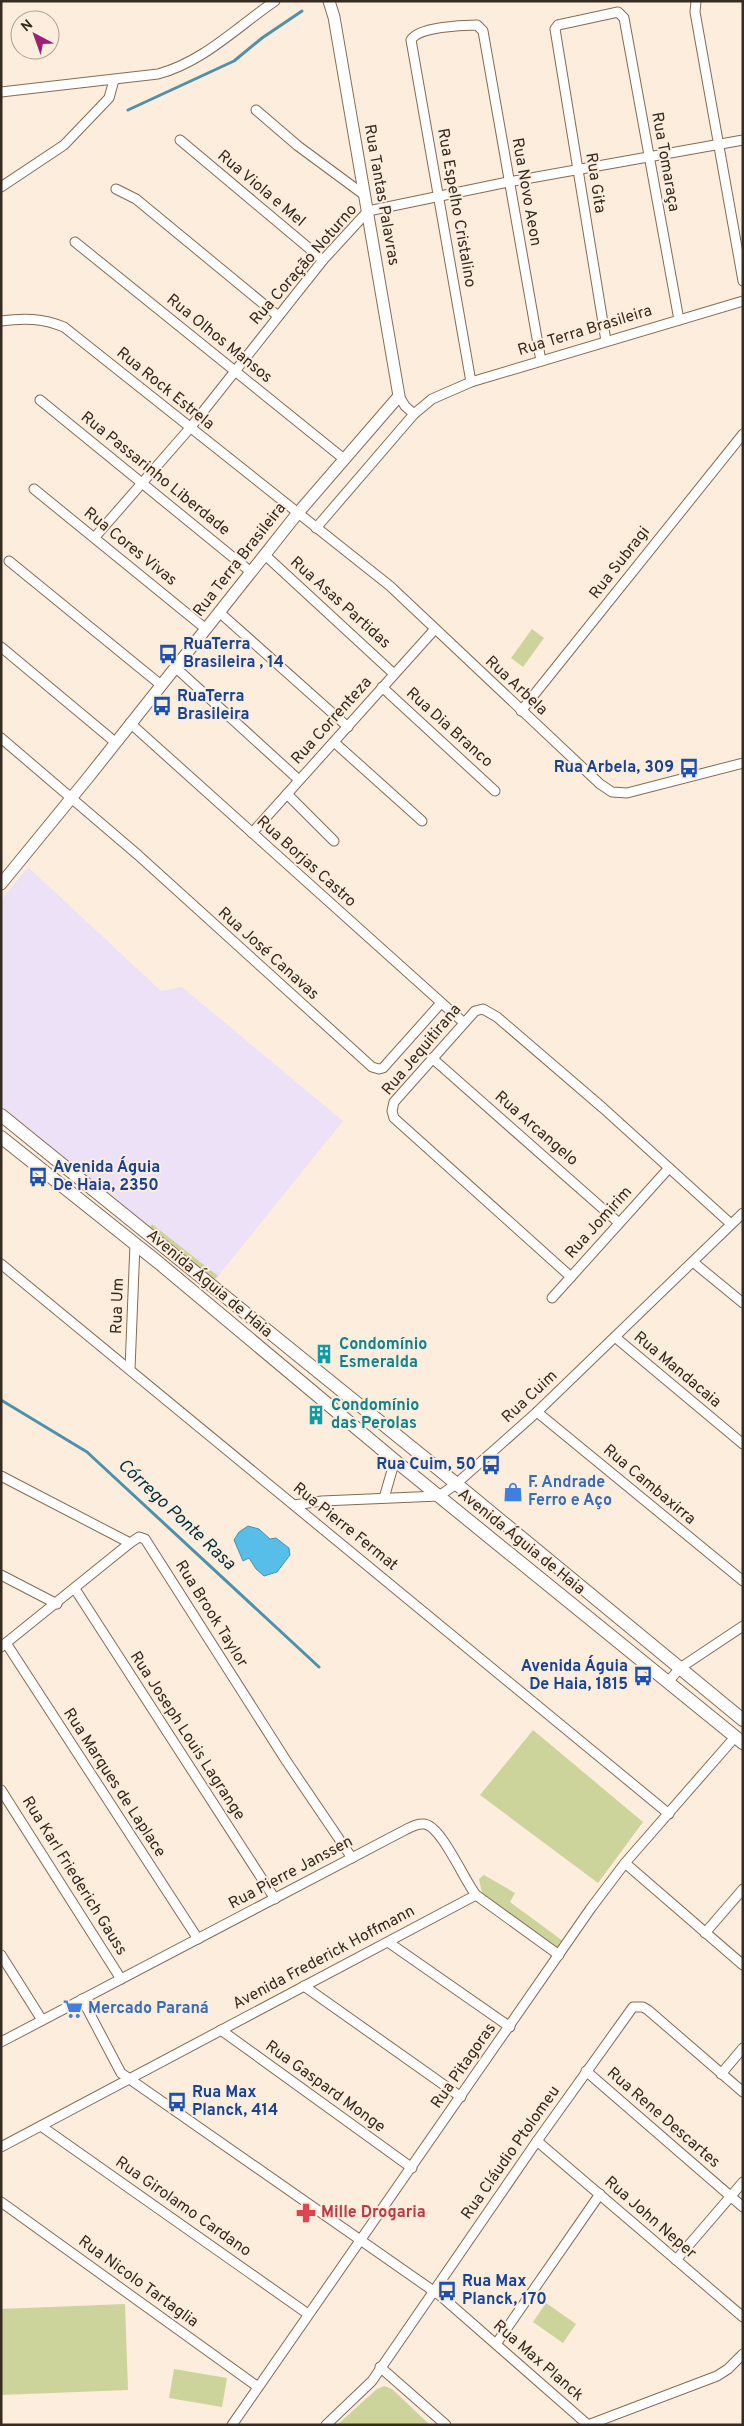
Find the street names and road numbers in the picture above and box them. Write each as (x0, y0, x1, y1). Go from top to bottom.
street label: Rua Tomaraça (646, 111, 684, 213)
street label: Rua Tantas Palavras (359, 123, 403, 267)
street label: Rua Espelho Cristalino (432, 127, 480, 289)
street label: Rua Novo Aeon (507, 136, 545, 248)
street label: Rua Viola e Mel (213, 146, 309, 232)
street label: Rua Gita (580, 151, 610, 215)
street label: Rua Coração Noturno (246, 200, 362, 330)
street label: Rua Olhos Mansos (162, 290, 276, 388)
street label: Rua Terra Brasileira (515, 301, 655, 361)
street label: Rua Rock Estrela (112, 343, 218, 435)
street label: Rua Passarinho Liberdade (76, 408, 234, 540)
street label: Rua Terra Brasileira (189, 499, 291, 621)
street label: Rua Cores Vivas (79, 503, 181, 591)
street label: Rua Subragi (585, 523, 655, 603)
street label: Rua Asas Partidas (286, 553, 394, 653)
street label: Rua Arbela (480, 652, 552, 720)
street label: Rua Correnteza (287, 673, 377, 769)
street label: Rua Dia Branco (401, 684, 497, 772)
street label: Rua Borjas Castro (252, 812, 360, 912)
street label: Rua José Canavas (213, 903, 323, 1005)
street label: Rua Jequitirana (378, 1000, 466, 1100)
street label: Rua Arcangelo (490, 1087, 582, 1171)
street label: Rua Jomirim (561, 1183, 637, 1263)
street label: Avenida Águia de Haia (142, 1224, 277, 1343)
street label: Rua Um (107, 1278, 129, 1334)
street label: Rua Mandacaia (629, 1328, 725, 1412)
street label: Rua Cuim (498, 1366, 562, 1428)
street label: Rua Cambaxirra (599, 1440, 699, 1530)
street label: Rua Pierre Fermat (288, 1478, 402, 1576)
street label: Avenida Águia de Haia (453, 1483, 590, 1600)
street label: Rua Brook Taylor (170, 1557, 252, 1671)
street label: Rua Joseph Louis Lagrange (125, 1648, 249, 1824)
street label: Rua Marques de Laplace (58, 1705, 170, 1861)
street label: Rua Karl Friederich Gauss (17, 1793, 131, 1959)
street label: Rua Pierre Janssen (225, 1832, 357, 1914)
street label: Avenida Frederick Hoffmann (230, 1901, 418, 2015)
street label: Rua Pitagoras (427, 2019, 501, 2113)
street label: Rua Gaspard Monge (261, 2037, 389, 2137)
street label: Rua Rene Descartes (602, 2063, 724, 2173)
street label: Rua Cláudio Ptolomeu (457, 2082, 565, 2224)
street label: Rua Girolamo Cardano (111, 2153, 255, 2262)
street label: Rua John Neper (600, 2172, 700, 2264)
street label: Rua Nicolo Tartaglia (74, 2232, 202, 2332)
street label: Rua Max Planck (489, 2316, 587, 2406)

